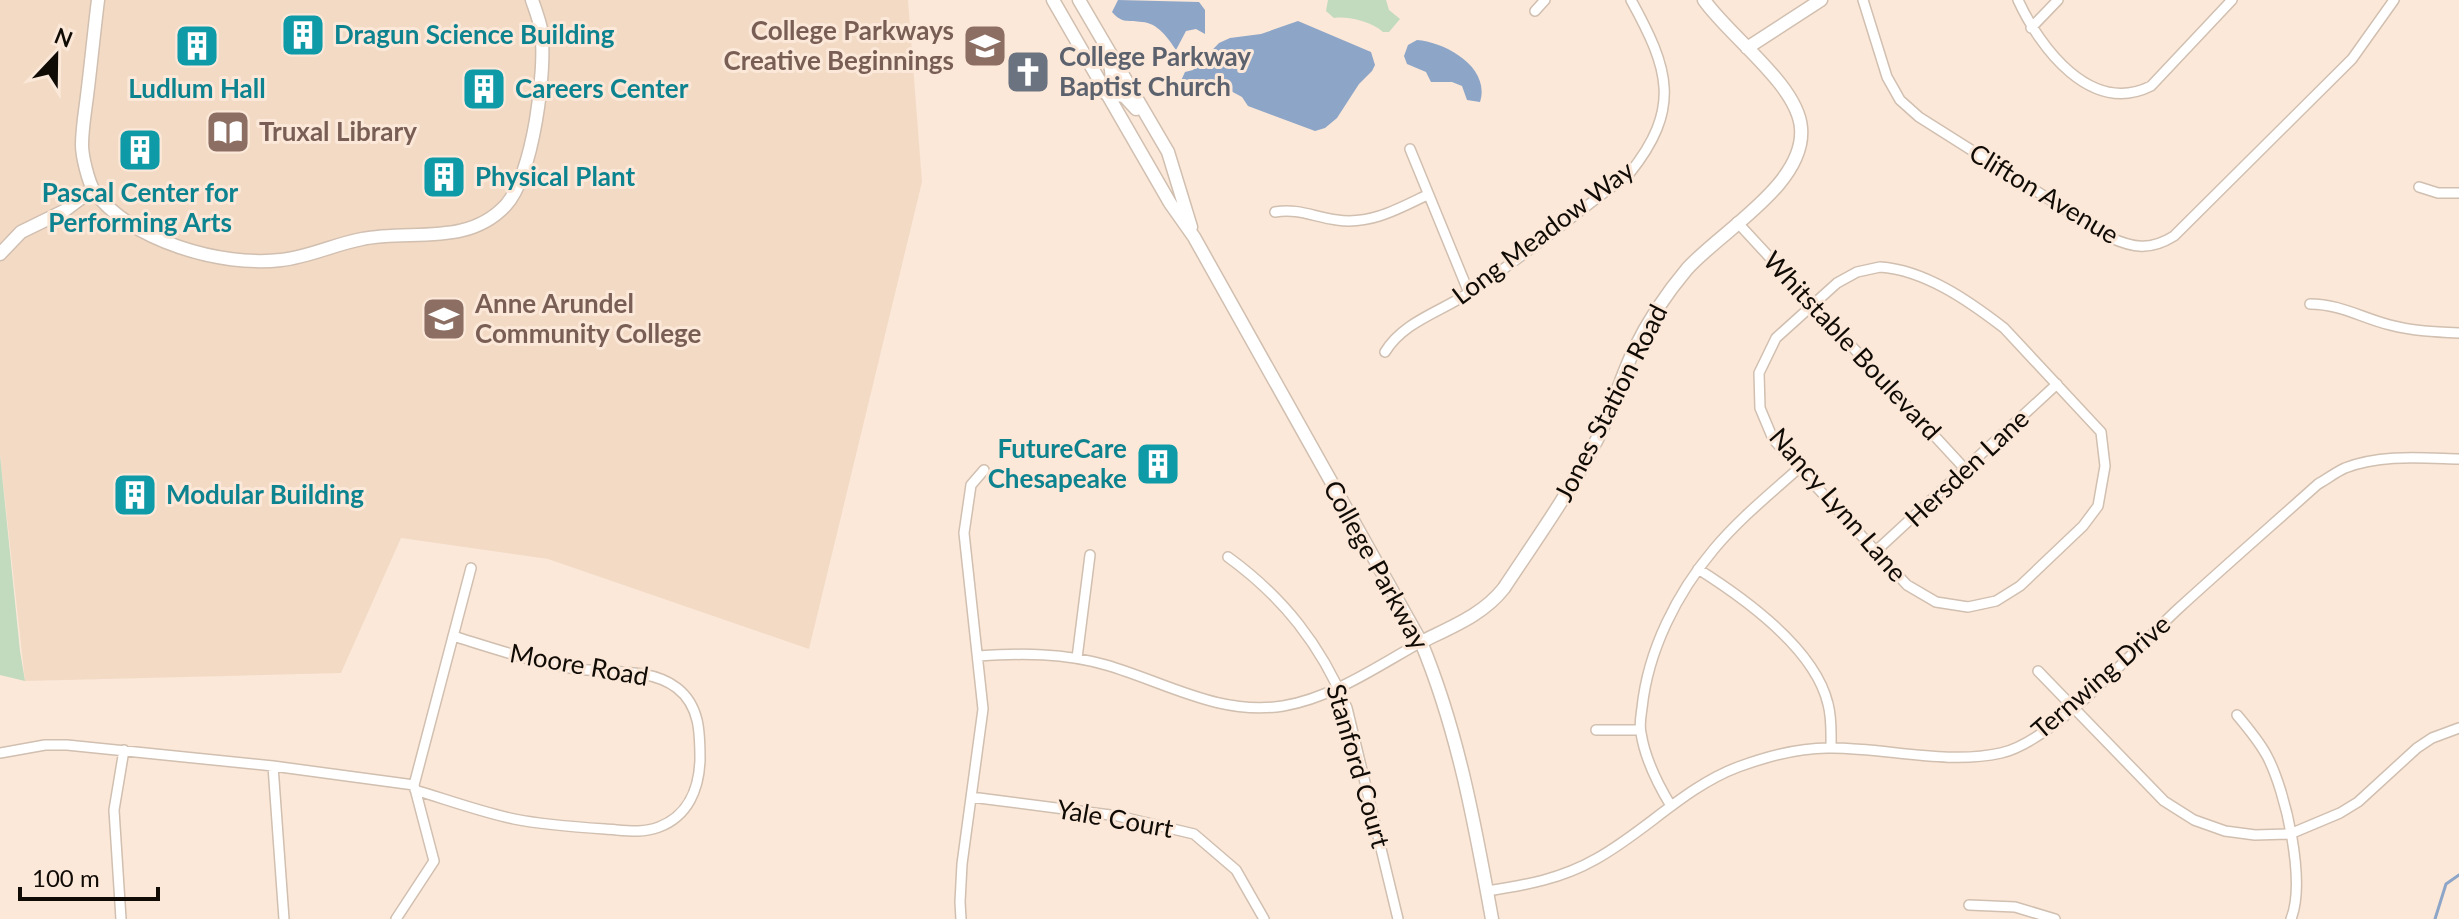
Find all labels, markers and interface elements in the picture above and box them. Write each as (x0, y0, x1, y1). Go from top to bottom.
building icon: Dragun Science Building (279, 11, 327, 59)
place label: College Parkways Creative Beginnings (723, 14, 954, 76)
north arrow (16, 16, 96, 96)
place label: Dragun Science Building (334, 18, 615, 50)
text: N (51, 21, 77, 53)
building icon: Ludlum Hall (173, 22, 221, 70)
school or university icon: College Parkways Creative Beginnings (961, 22, 1009, 70)
place label: College Parkway Baptist Church (1059, 40, 1251, 102)
church icon: College Parkway Baptist Church (1004, 48, 1052, 96)
building icon: Careers Center (460, 65, 508, 113)
place label: Ludlum Hall (128, 72, 266, 104)
place label: Careers Center (515, 72, 689, 104)
library icon: Truxal Library (204, 108, 252, 156)
place label: Truxal Library (259, 115, 417, 147)
building icon: Pascal Center for Performing Arts (116, 126, 164, 174)
street label: Clifton Avenue (1964, 136, 2125, 250)
building icon: Physical Plant (420, 153, 468, 201)
street label: Long Meadow Way (1445, 153, 1640, 311)
place label: Physical Plant (475, 160, 636, 192)
place label: Pascal Center for Performing Arts (42, 176, 239, 238)
street label: Whitstable Boulevard (1757, 244, 1948, 446)
place label: Anne Arundel Community College (474, 287, 702, 349)
school or university icon: Anne Arundel Community College (420, 295, 468, 343)
street label: Jones Station Road (1547, 299, 1674, 506)
street label: Hersden Lane (1898, 402, 2035, 533)
street label: Nancy Lynn Lane (1763, 421, 1914, 588)
place label: FutureCare Chesapeake (988, 432, 1127, 494)
building icon: FutureCare Chesapeake (1134, 440, 1182, 488)
building icon: Modular Building (111, 471, 159, 519)
street label: College Parkway (1317, 474, 1437, 655)
place label: Modular Building (166, 478, 364, 510)
street label: Ternwing Drive (2025, 607, 2176, 745)
street label: Moore Road (507, 636, 651, 692)
street label: Stanford Court (1320, 680, 1398, 852)
street label: Yale Court (1054, 792, 1177, 844)
scale bar (20, 851, 158, 901)
text: 100 m (32, 863, 100, 892)

